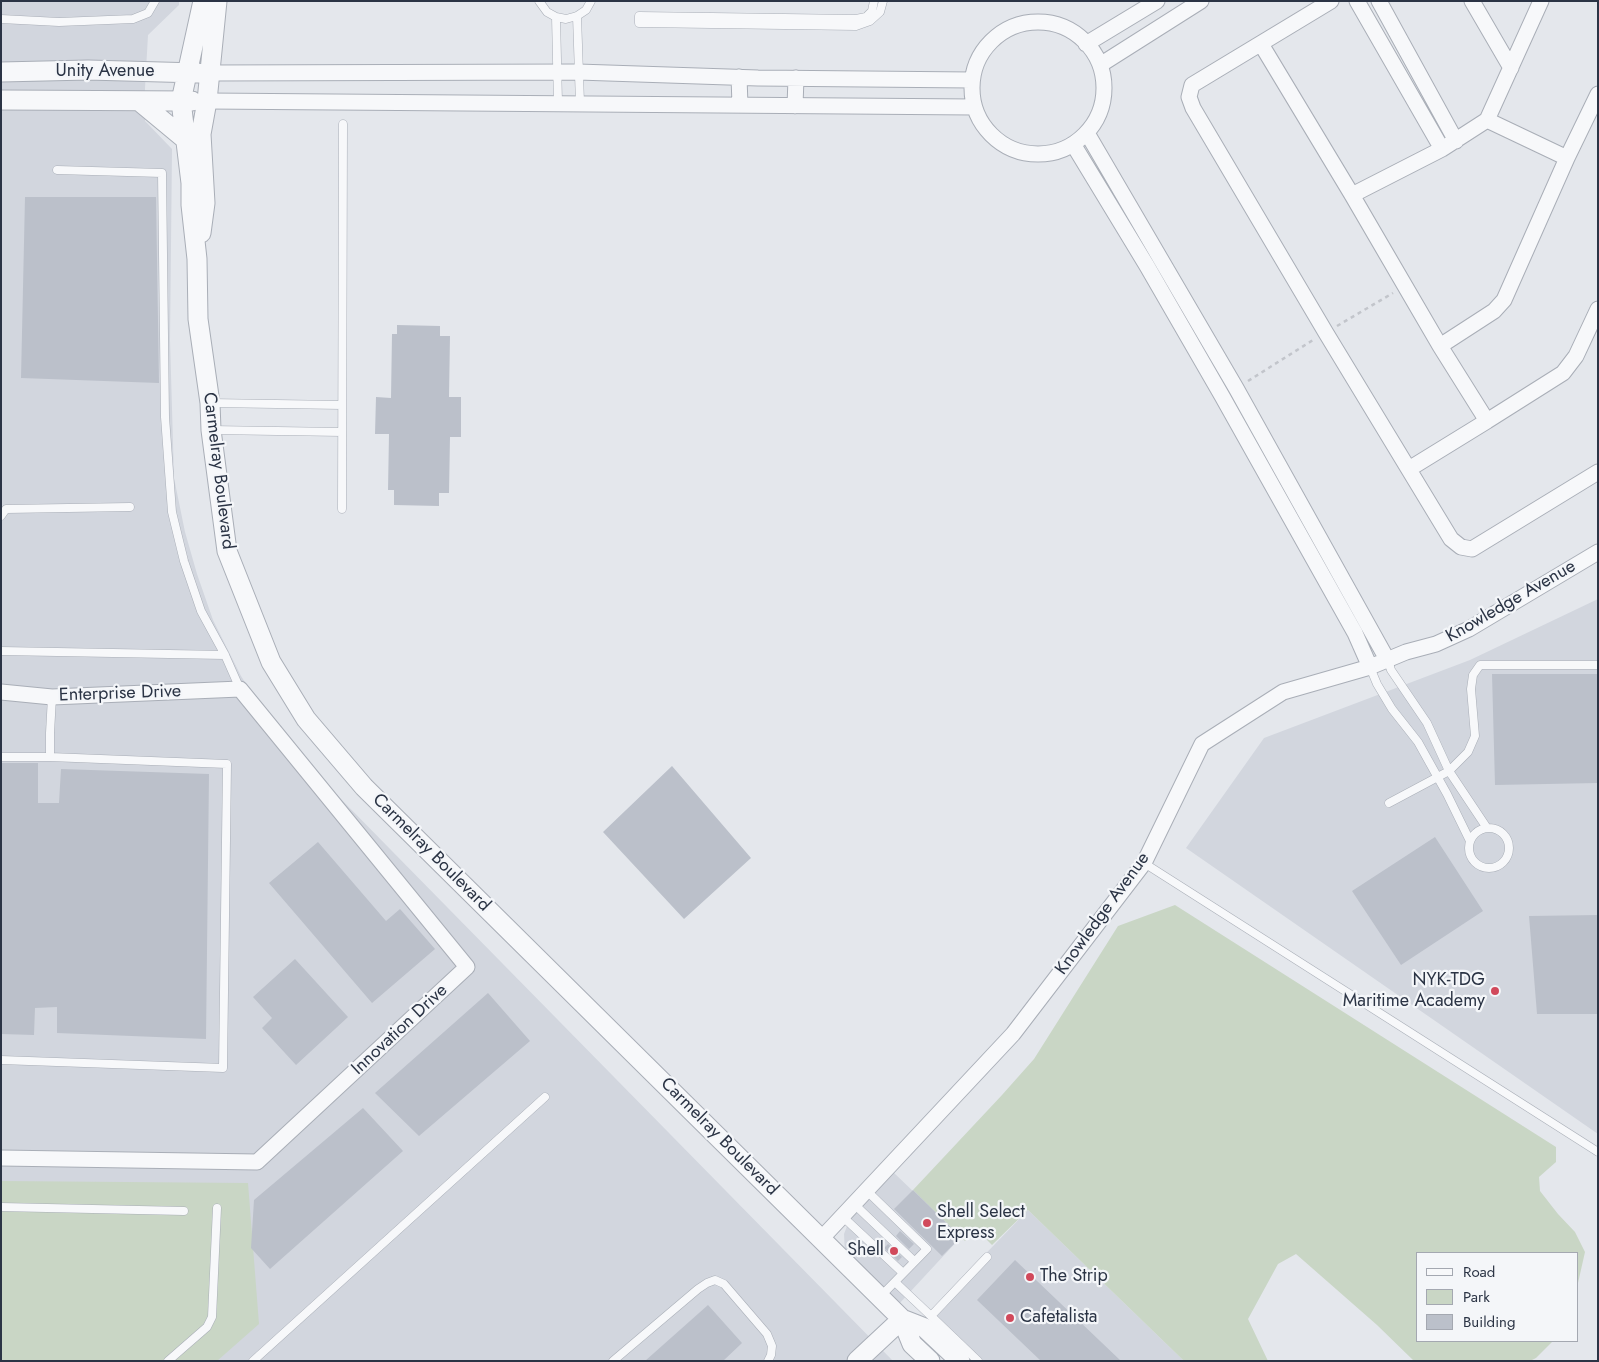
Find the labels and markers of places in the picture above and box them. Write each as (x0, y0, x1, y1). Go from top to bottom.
place label: NYK-TDG Maritime Academy (1343, 970, 1485, 1012)
marker: NYK-TDG Maritime Academy (1489, 985, 1501, 997)
place label: Shell Select Express (937, 1202, 1025, 1244)
marker: Shell Select Express (921, 1217, 933, 1229)
place label: Shell (847, 1240, 884, 1262)
marker: Shell (888, 1245, 900, 1257)
place label: The Strip (1040, 1266, 1108, 1288)
marker: The Strip (1024, 1271, 1036, 1283)
place label: Cafetalista (1020, 1307, 1097, 1329)
marker: Cafetalista (1004, 1312, 1016, 1324)

